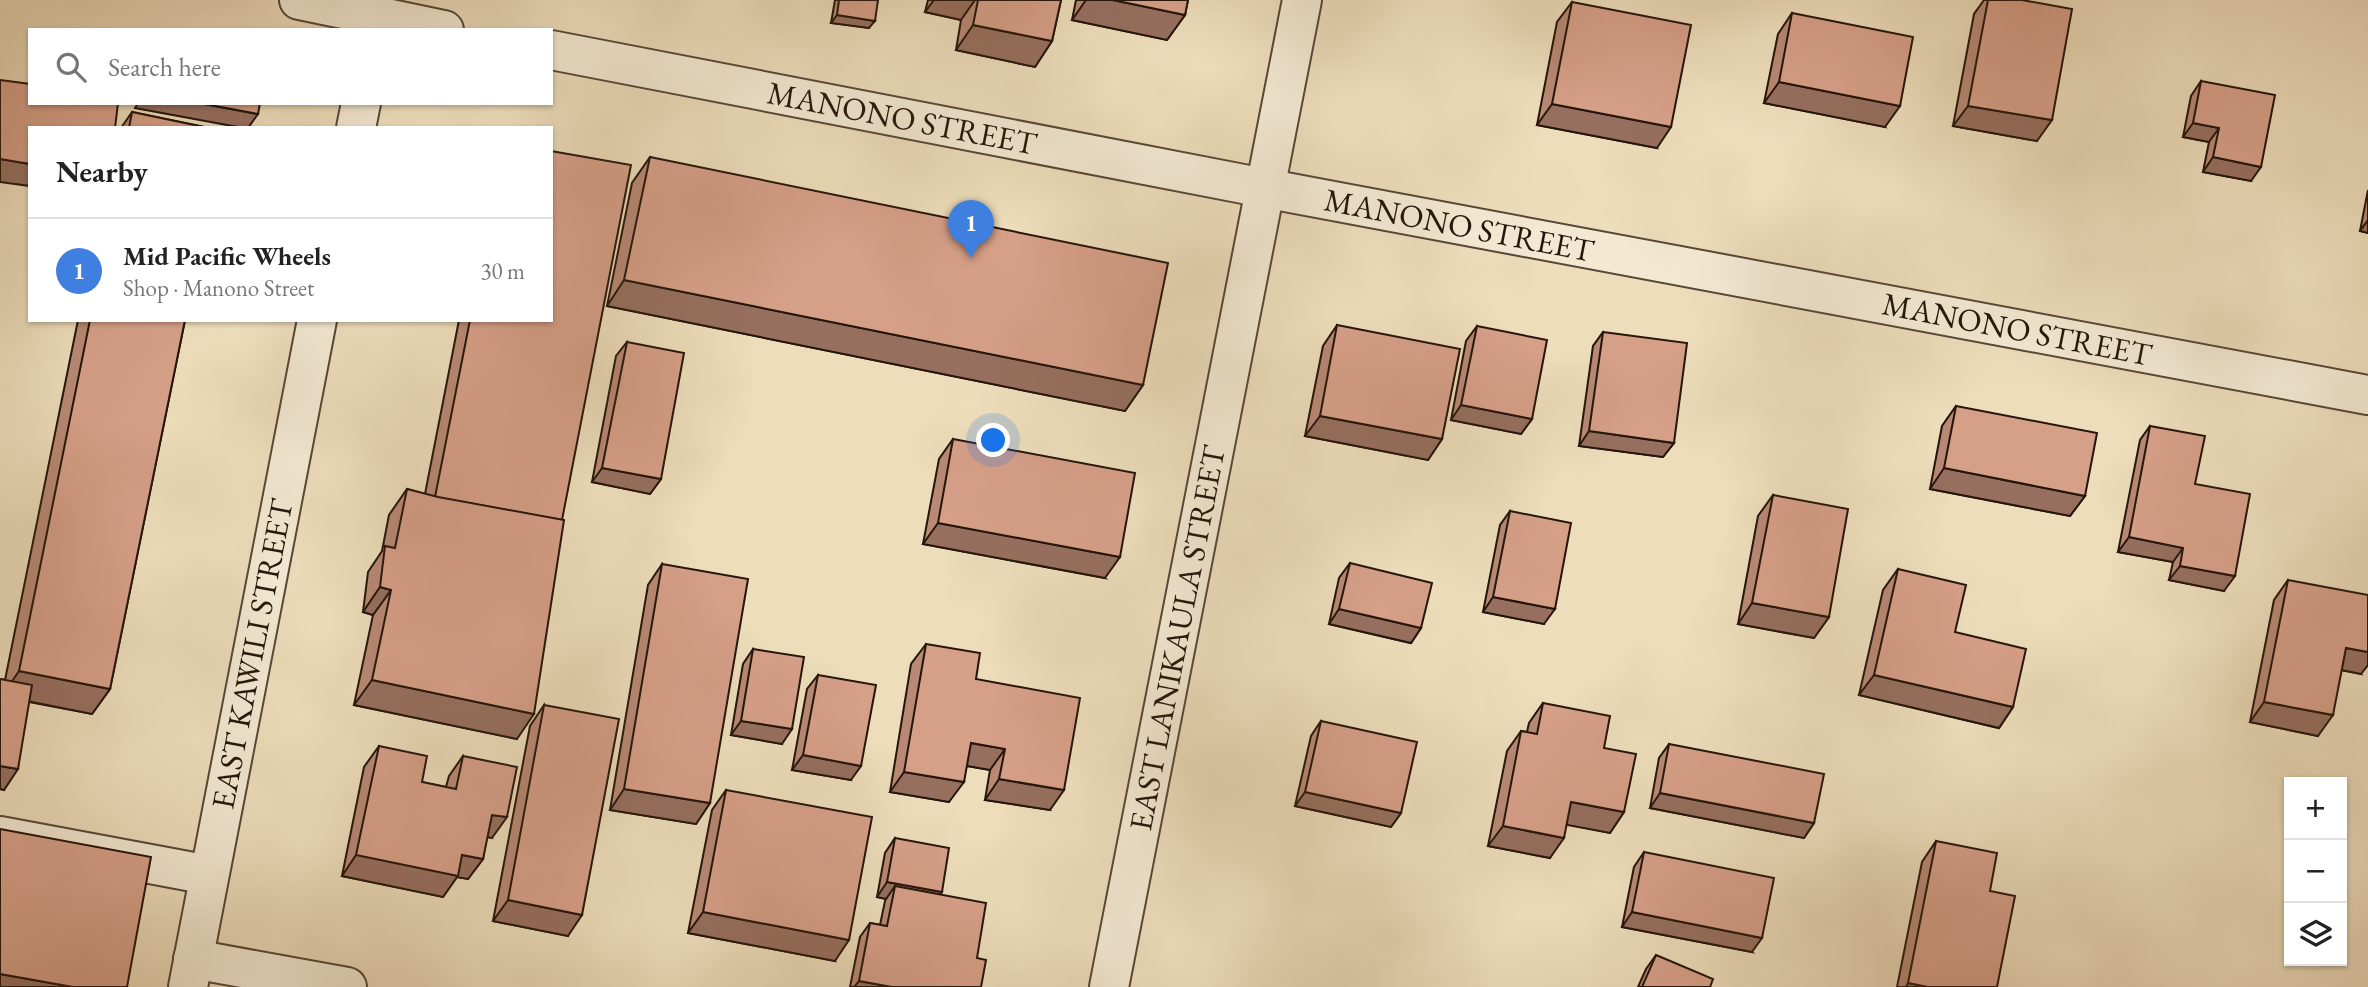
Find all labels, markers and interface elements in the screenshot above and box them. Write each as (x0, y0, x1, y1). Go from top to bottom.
search box (28, 28, 553, 105)
icon: search (52, 48, 90, 86)
text: Search here (108, 50, 221, 84)
street label: MANONO STREET (764, 71, 1041, 165)
text: Nearby (56, 152, 148, 191)
street label: MANONO STREET (1321, 178, 1598, 272)
pin: 1 (948, 200, 994, 258)
text: Mid Pacific Wheels (123, 239, 331, 273)
text: 1 (73, 256, 85, 286)
text: 30 m (480, 256, 525, 286)
text: Shop · Manono Street (123, 273, 314, 303)
street label: MANONO STREET (1879, 282, 2156, 376)
your location (976, 423, 1010, 457)
street label: EAST LANIKAULA STREET (1119, 441, 1235, 834)
street label: EAST KAWILI STREET (201, 495, 303, 813)
map controls (2284, 777, 2347, 966)
button: + (2284, 777, 2347, 840)
button: − (2284, 840, 2347, 903)
button: layers (2284, 903, 2347, 966)

